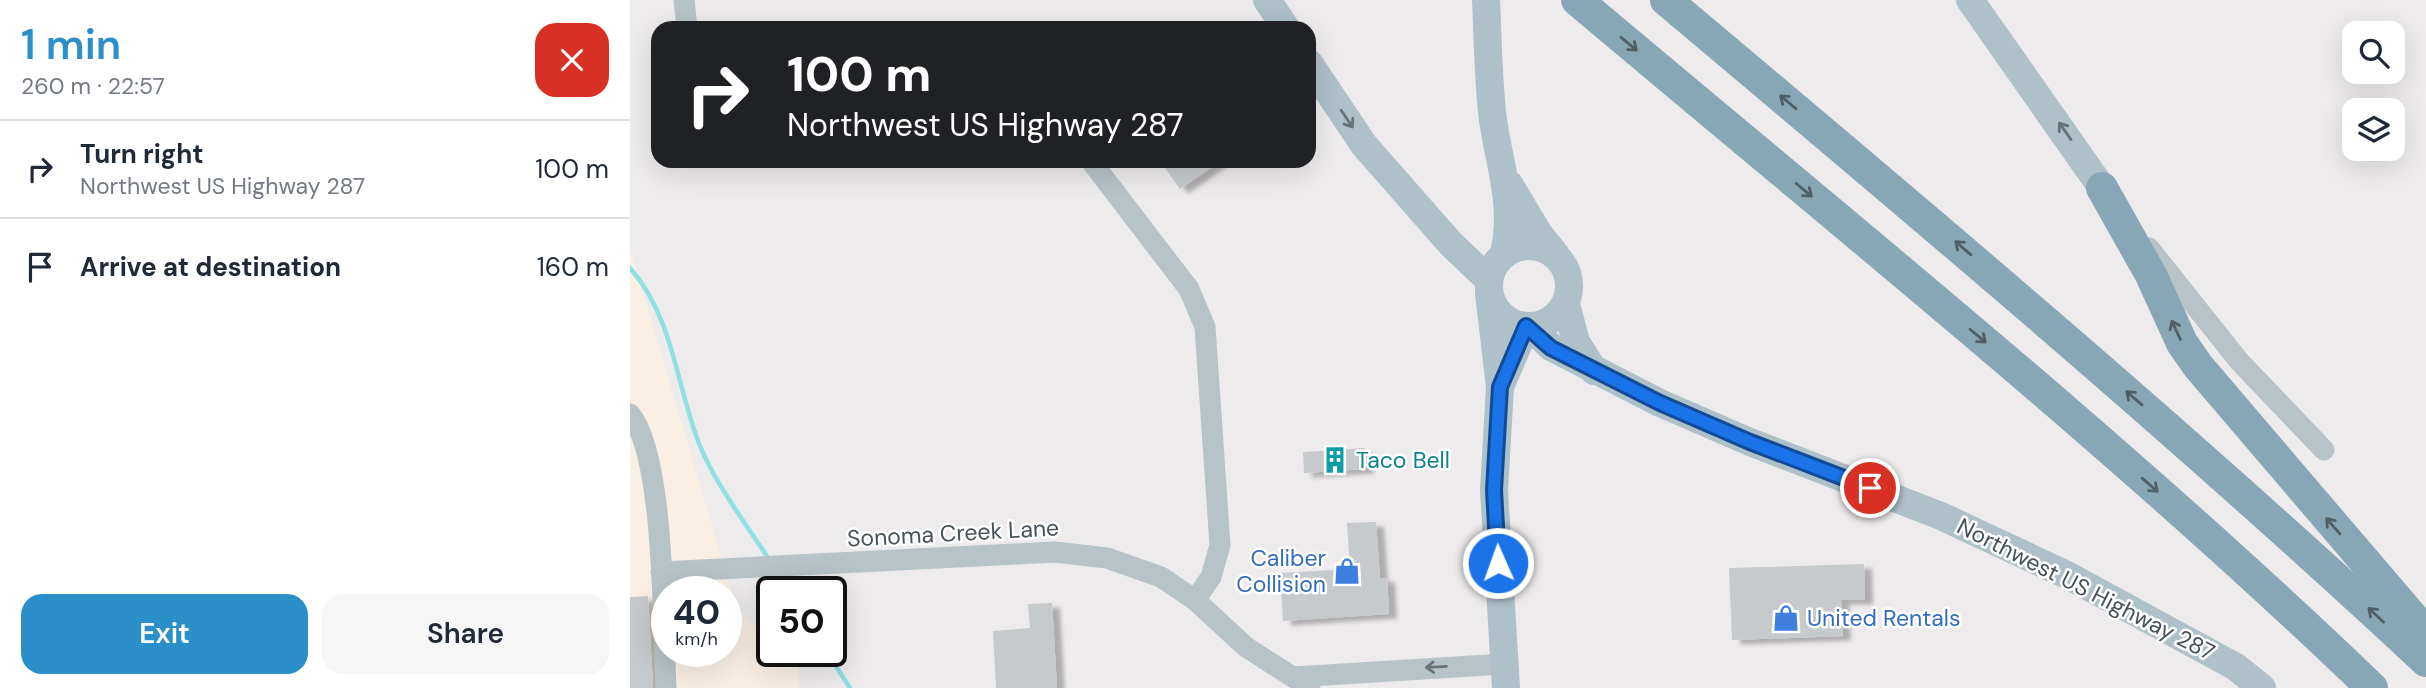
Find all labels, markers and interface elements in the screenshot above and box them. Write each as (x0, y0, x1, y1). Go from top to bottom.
text: 1 min (21, 17, 121, 72)
map controls (2342, 21, 2405, 161)
button: search (2342, 21, 2405, 84)
button: close (535, 23, 609, 97)
one-way arrow (1620, 36, 1638, 52)
text: 100 m (787, 42, 931, 106)
icon: right (672, 49, 763, 140)
text: 260 m · 22:57 (21, 71, 165, 101)
one-way arrow (1779, 94, 1797, 110)
button: layers (2342, 98, 2405, 161)
text: Northwest US Highway 287 (787, 104, 1184, 146)
one-way arrow (1340, 109, 1354, 128)
one-way arrow (2058, 122, 2072, 141)
text: Turn right (80, 137, 204, 171)
icon: right (21, 150, 59, 188)
text: 100 m (535, 152, 609, 186)
text: Northwest US Highway 287 (80, 171, 365, 201)
one-way arrow (1794, 182, 1812, 198)
one-way arrow (1954, 240, 1972, 256)
icon: arrive (21, 248, 59, 286)
text: Arrive at destination (80, 250, 341, 284)
text: 160 m (537, 250, 609, 284)
one-way arrow (2169, 320, 2182, 341)
one-way arrow (1969, 328, 1987, 344)
one-way arrow (2126, 389, 2143, 406)
building icon: Taco Bell (1320, 445, 1350, 475)
place label: Taco Bell (1356, 445, 1450, 475)
pin (1840, 458, 1900, 518)
icon: arrive (1851, 469, 1889, 507)
one-way arrow (2141, 477, 2159, 493)
street label: Northwest US Highway 287 (1952, 511, 2220, 667)
street label: Sonoma Creek Lane (846, 512, 1060, 554)
one-way arrow (2325, 517, 2341, 535)
position arrow (1461, 526, 1535, 600)
place label: Caliber Collision (1236, 543, 1326, 599)
shop icon: Caliber Collision (1332, 556, 1362, 586)
speed limit sign: 50 (756, 576, 847, 667)
text: 40 (673, 589, 720, 635)
button: Exit (21, 594, 308, 674)
button: Share (322, 594, 609, 674)
shop icon: United Rentals (1771, 603, 1801, 633)
place label: United Rentals (1807, 603, 1961, 633)
one-way arrow (2368, 606, 2385, 623)
text: km/h (675, 627, 718, 651)
one-way arrow (1425, 661, 1447, 674)

